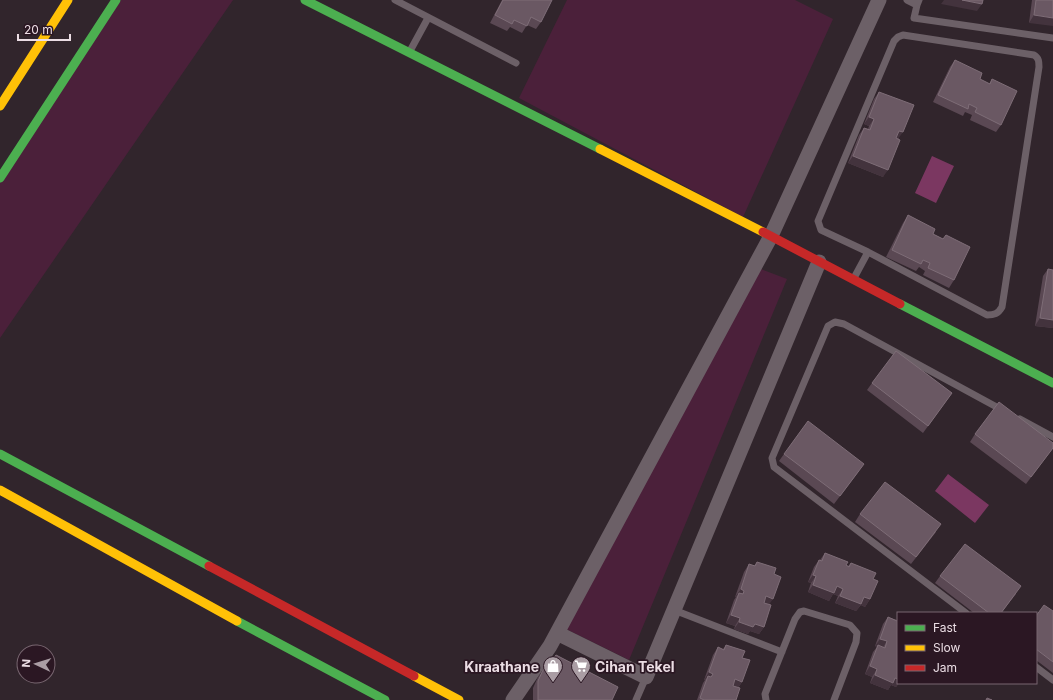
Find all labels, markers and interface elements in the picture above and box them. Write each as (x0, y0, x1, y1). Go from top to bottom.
scale bar (18, 16, 70, 42)
text: 20 m (24, 22, 53, 37)
legend (897, 612, 1037, 684)
text: Fast (933, 620, 957, 635)
text: Slow (933, 640, 961, 655)
north arrow (16, 644, 56, 684)
shop icon: Kıraathane (542, 655, 564, 683)
supermarket icon: Cihan Tekel (570, 655, 592, 683)
place label: Kıraathane (464, 658, 539, 675)
place label: Cihan Tekel (595, 658, 675, 675)
text: N (19, 659, 33, 668)
text: Jam (933, 660, 957, 675)

